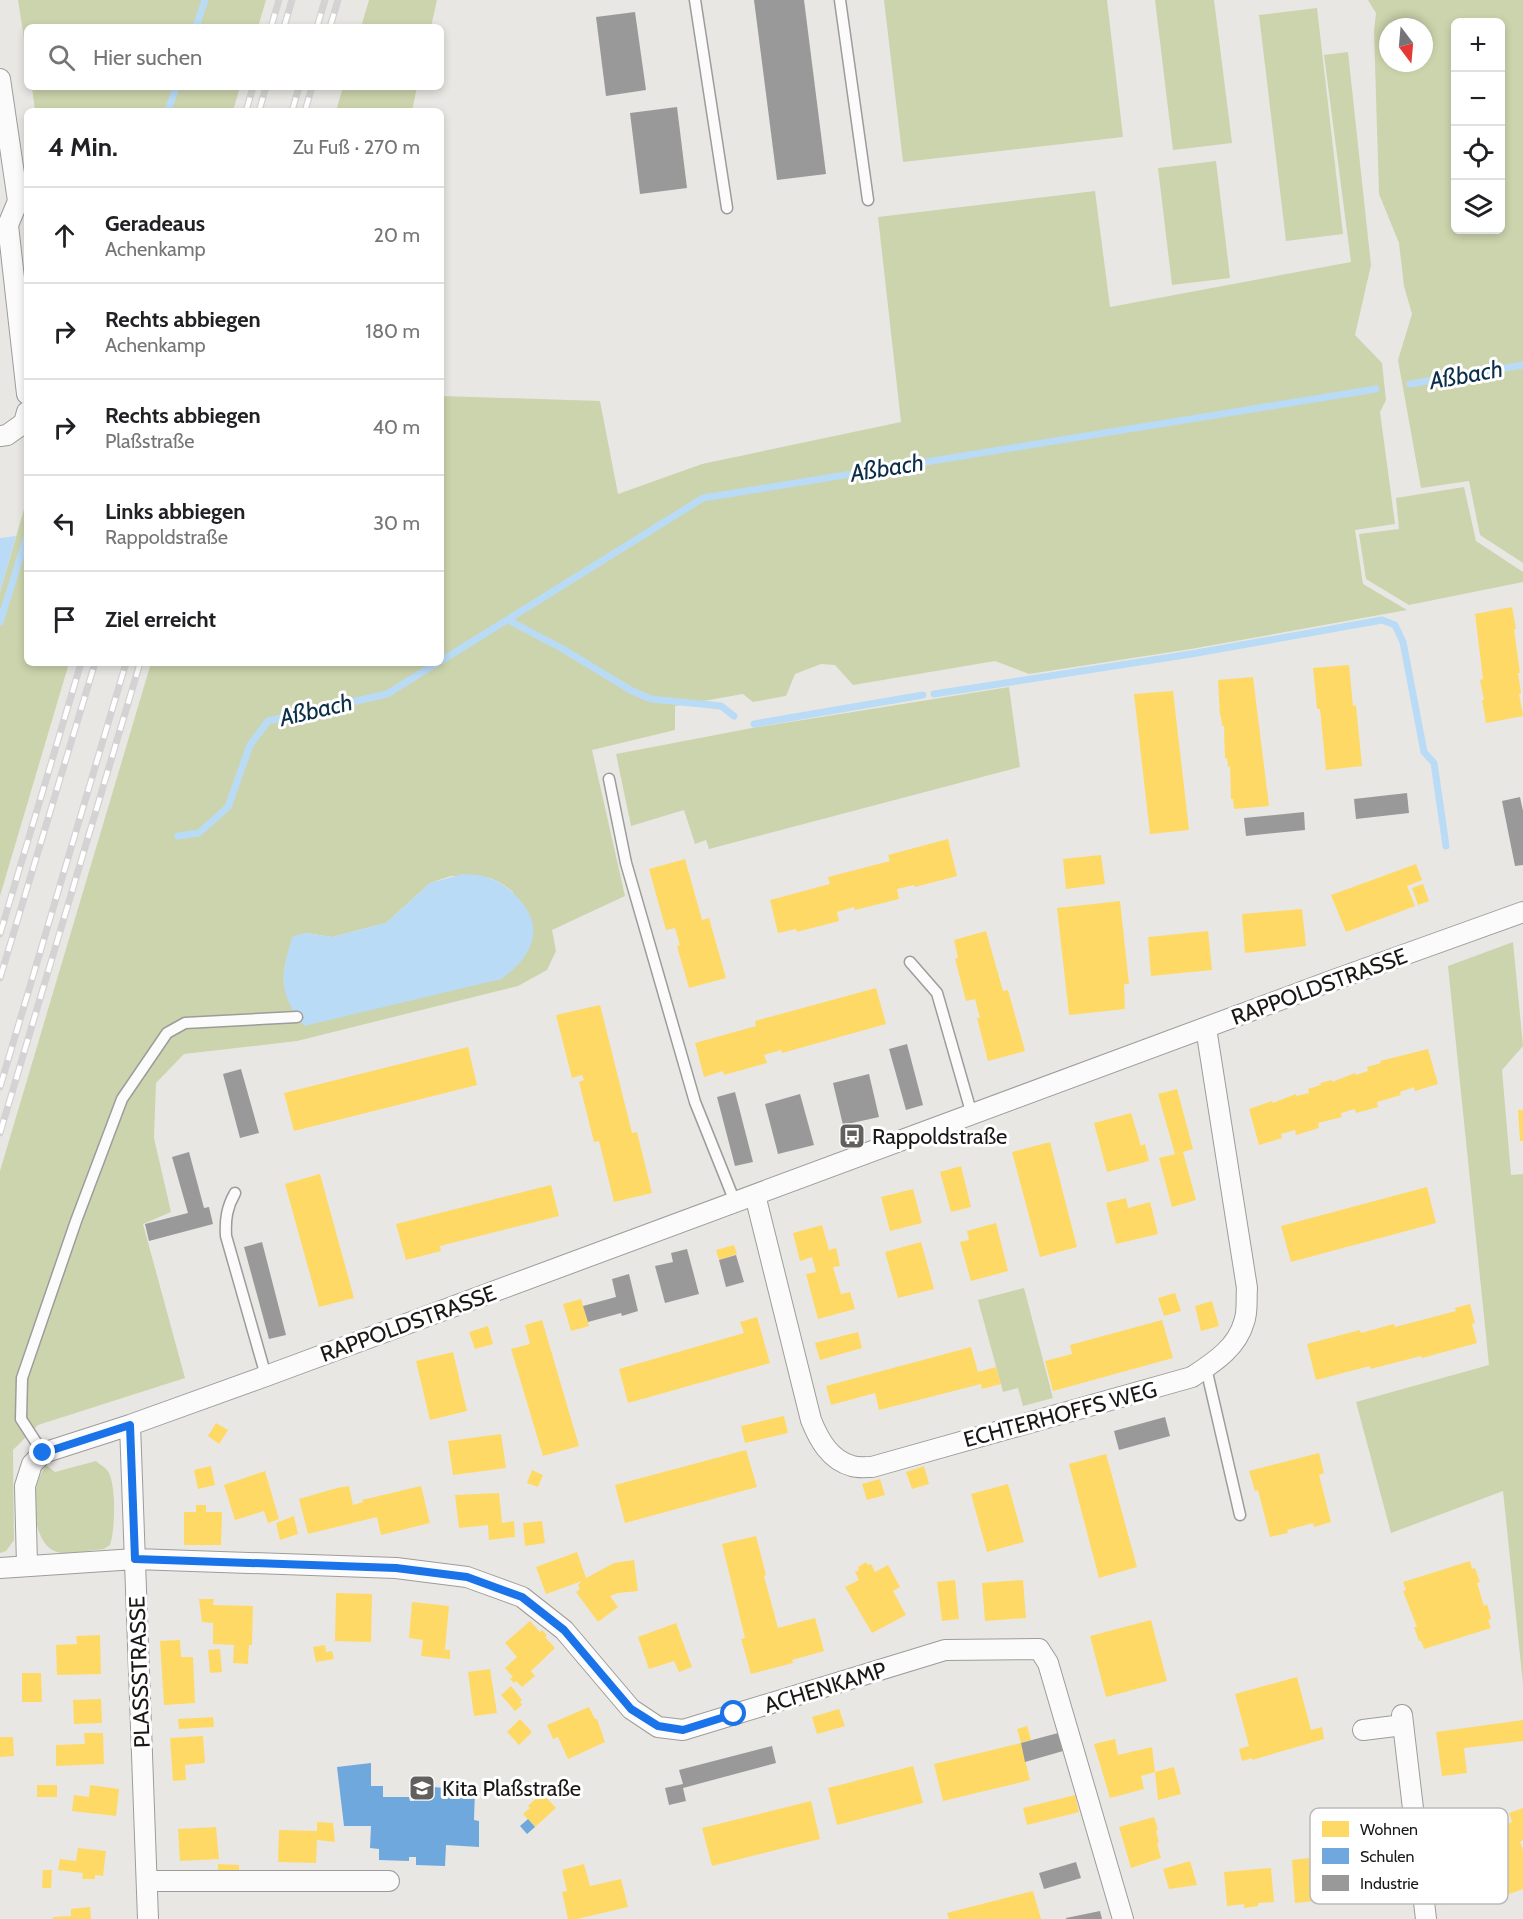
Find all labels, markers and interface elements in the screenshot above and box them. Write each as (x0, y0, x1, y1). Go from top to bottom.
north arrow (1379, 18, 1433, 72)
map controls (1451, 18, 1505, 234)
button: + (1451, 18, 1505, 72)
search box (24, 24, 444, 90)
icon: search (45, 41, 78, 74)
text: Hier suchen (93, 44, 202, 71)
button: − (1451, 72, 1505, 126)
button: locate (1451, 126, 1505, 180)
text: 4 Min. (48, 131, 118, 163)
text: Zu Fuß · 270 m (293, 135, 420, 159)
button: layers (1451, 180, 1505, 234)
text: Geradeaus (105, 210, 205, 237)
icon: ahead (48, 219, 81, 252)
text: 20 m (374, 223, 420, 247)
text: Achenkamp (105, 237, 206, 261)
text: Rechts abbiegen (105, 306, 261, 333)
icon: right (48, 315, 81, 348)
text: 180 m (365, 319, 420, 343)
text: Achenkamp (105, 333, 206, 357)
water label: Aßbach (1426, 354, 1505, 395)
text: Rechts abbiegen (105, 402, 261, 429)
icon: right (48, 411, 81, 444)
text: 40 m (372, 415, 420, 439)
text: Plaßstraße (105, 429, 195, 453)
water label: Aßbach (847, 447, 926, 488)
text: Links abbiegen (105, 498, 245, 525)
icon: left (48, 507, 81, 540)
text: 30 m (373, 511, 420, 535)
text: Rappoldstraße (105, 525, 228, 549)
icon: arrive (48, 603, 81, 636)
text: Ziel erreicht (105, 606, 216, 633)
water label: Aßbach (276, 687, 355, 732)
street label: RAPPOLDSTRASSE (1228, 942, 1411, 1031)
bus stop icon: Rappoldstraße (837, 1121, 867, 1151)
place label: Rappoldstraße (872, 1123, 1007, 1150)
street label: RAPPOLDSTRASSE (317, 1279, 500, 1368)
street label: ECHTERHOFFS WEG (961, 1376, 1160, 1453)
route end (29, 1439, 55, 1465)
street label: PLASSSTRASSE (123, 1595, 156, 1748)
street label: ACHENKAMP (761, 1656, 890, 1719)
route start (720, 1700, 746, 1726)
school or university icon: Kita Plaßstraße (407, 1773, 437, 1803)
place label: Kita Plaßstraße (442, 1775, 581, 1802)
legend (1310, 1808, 1508, 1904)
text: Wohnen (1360, 1820, 1418, 1839)
text: Schulen (1360, 1847, 1415, 1866)
text: Industrie (1360, 1874, 1419, 1893)

